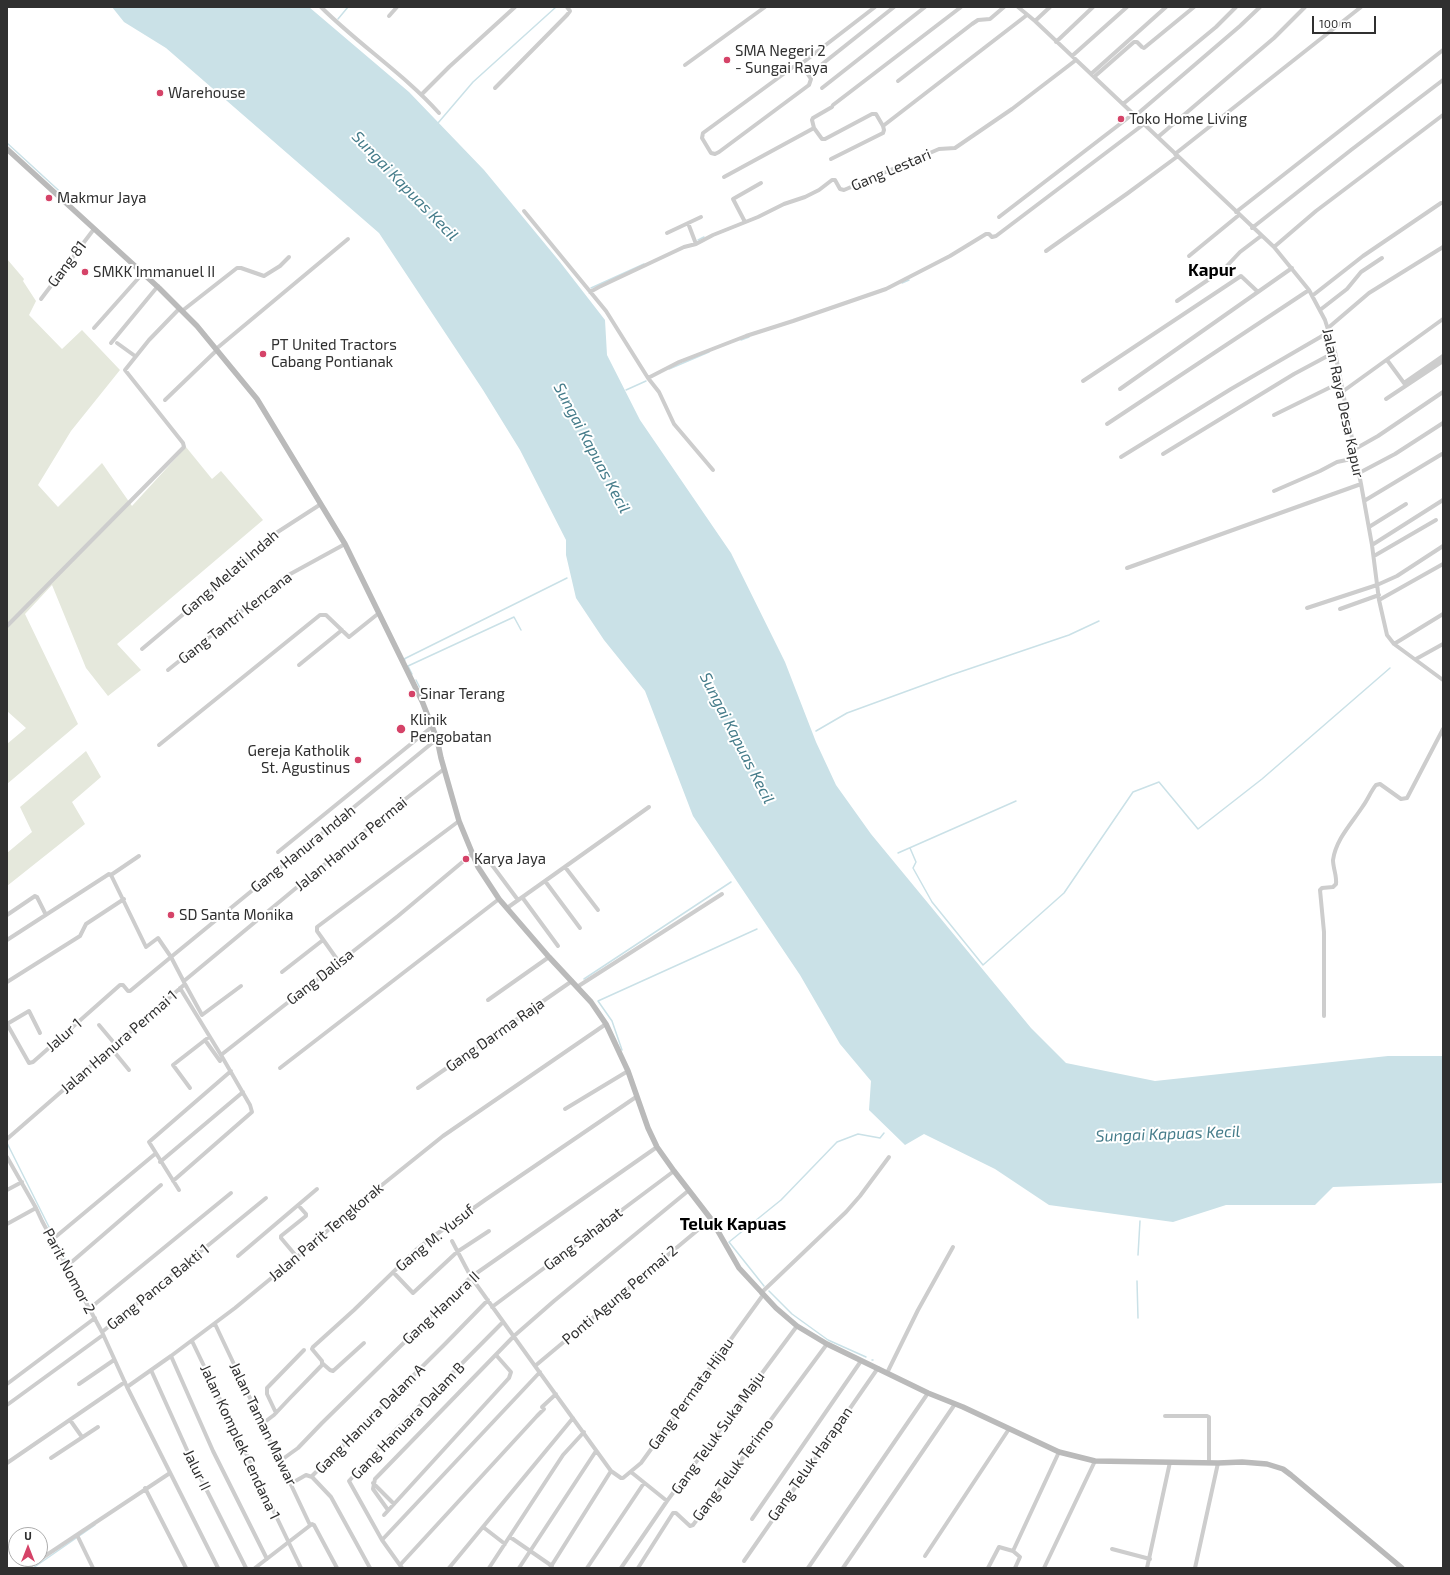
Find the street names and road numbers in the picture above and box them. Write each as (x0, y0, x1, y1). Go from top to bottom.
street label: Gang Lestari (848, 145, 934, 195)
street label: Gang 81 (44, 237, 90, 291)
street label: Jalan Raya Desa Kapur (1318, 326, 1368, 480)
street label: Gang Melati Indah (178, 526, 282, 620)
street label: Gang Tantri Kencana (175, 568, 295, 668)
street label: Jalan Hanura Permai (291, 793, 411, 895)
street label: Gang Hanura Indah (247, 801, 359, 897)
street label: Gang Dalisa (283, 945, 357, 1009)
street label: Jalan Hanura Permai 1 (57, 987, 181, 1097)
street label: Gang Darma Raja (442, 994, 548, 1076)
street label: Jalur 1 (42, 1015, 86, 1055)
street label: Jalan Parit Tengkorak (265, 1179, 387, 1285)
street label: Gang M. Yusuf (392, 1201, 478, 1275)
street label: Gang Sahabat (540, 1203, 626, 1275)
street label: Parit Nomor 2 (39, 1225, 99, 1317)
street label: Gang Panca Bakti 1 (103, 1240, 213, 1334)
street label: Ponti Agung Permai 2 (559, 1241, 681, 1349)
street label: Gang Hanura II (399, 1268, 483, 1348)
street label: Gang Permata Hijau (644, 1335, 738, 1453)
street label: Jalan Taman Mawar (225, 1359, 301, 1489)
street label: Gang Hanuara Dalam B (347, 1359, 469, 1483)
street label: Gang Hanura Dalam A (311, 1360, 429, 1478)
street label: Jalan Komplek Cendana 1 (196, 1362, 284, 1522)
street label: Gang Teluk Suka Maju (668, 1368, 768, 1498)
street label: Gang Teluk Harapan (764, 1403, 856, 1525)
street label: Gang Teluk Terimo (689, 1415, 777, 1525)
street label: Jalur II (179, 1446, 215, 1494)

